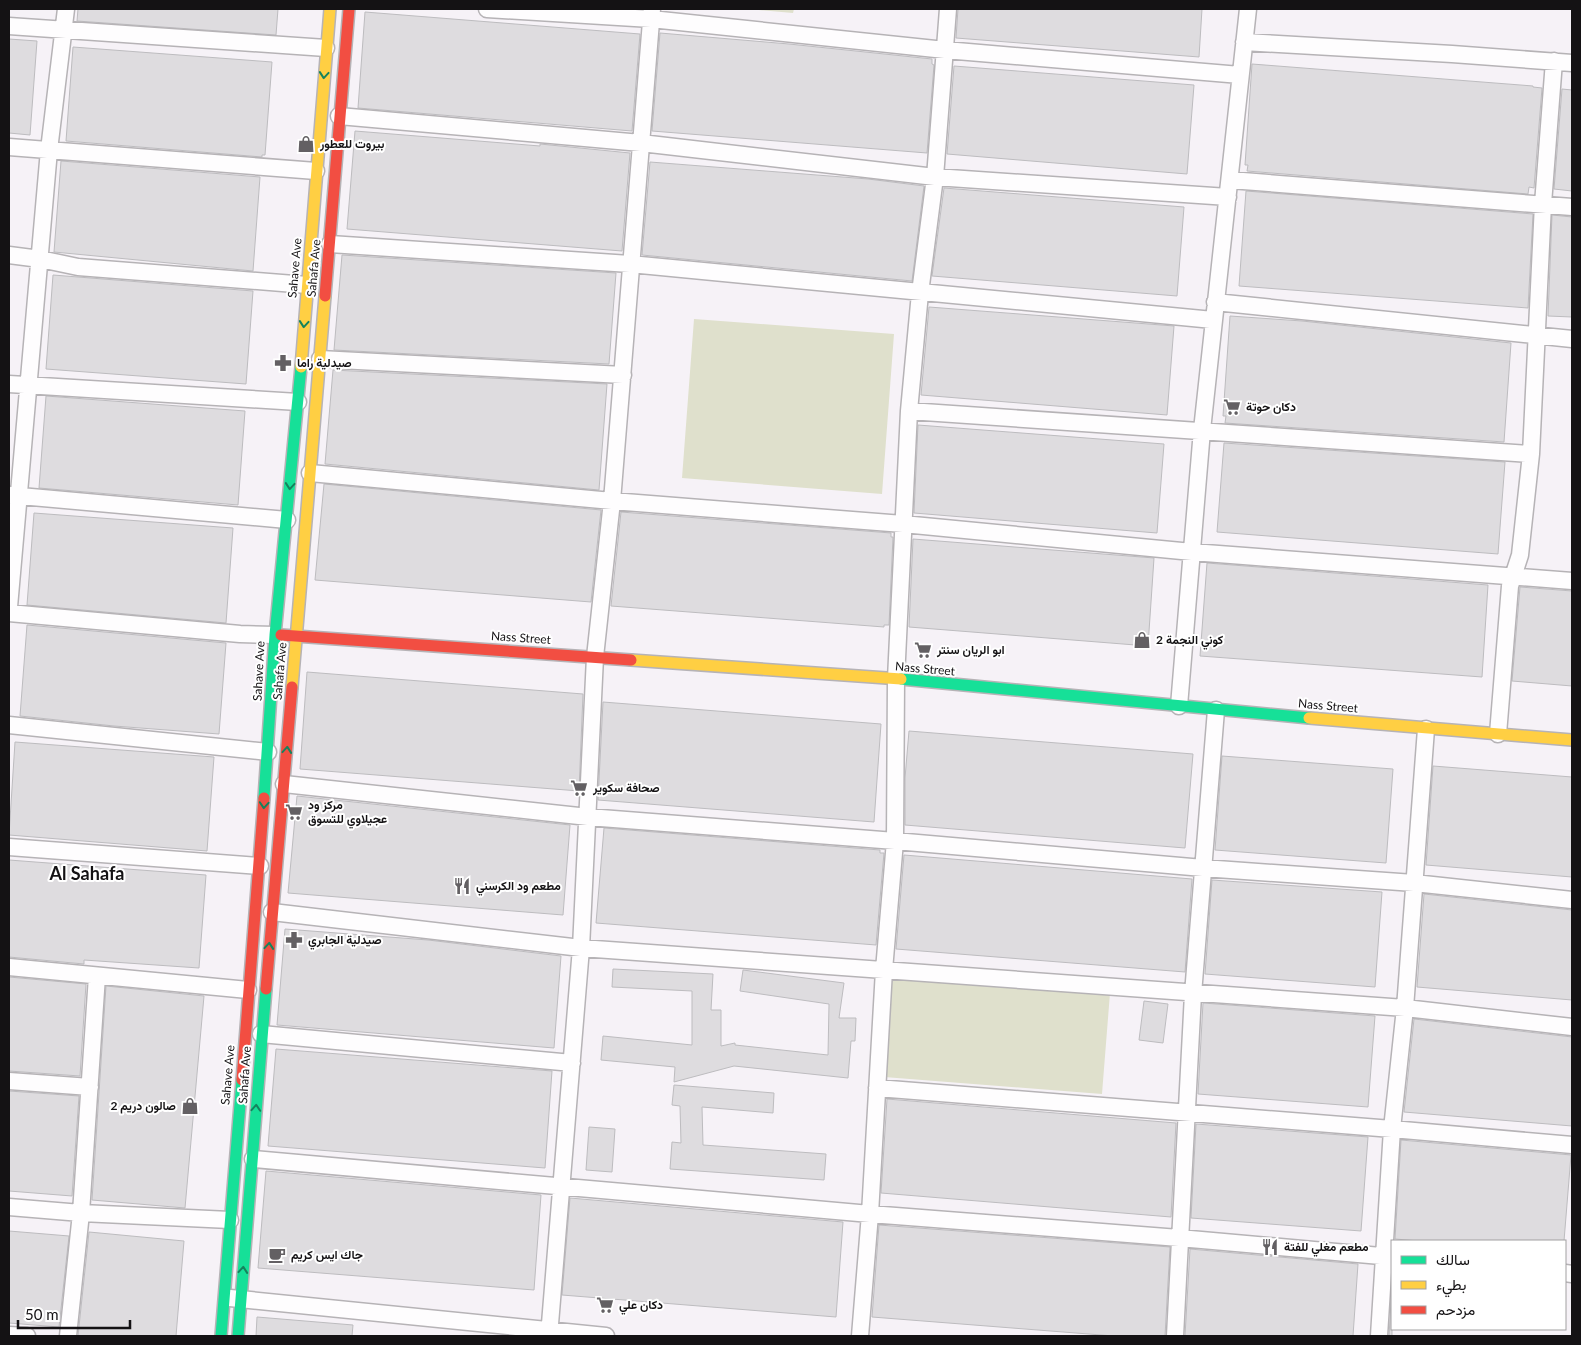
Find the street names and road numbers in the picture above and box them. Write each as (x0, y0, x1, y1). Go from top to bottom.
street label: Sahave Ave (284, 237, 305, 298)
street label: Sahafa Ave (304, 239, 323, 297)
street label: Nass Street (491, 628, 552, 647)
street label: Sahave Ave (249, 641, 268, 701)
street label: Sahafa Ave (270, 642, 289, 700)
street label: Nass Street (894, 658, 956, 679)
street label: Nass Street (1297, 695, 1359, 716)
street label: Sahave Ave (217, 1044, 238, 1105)
street label: Sahafa Ave (235, 1046, 254, 1104)

